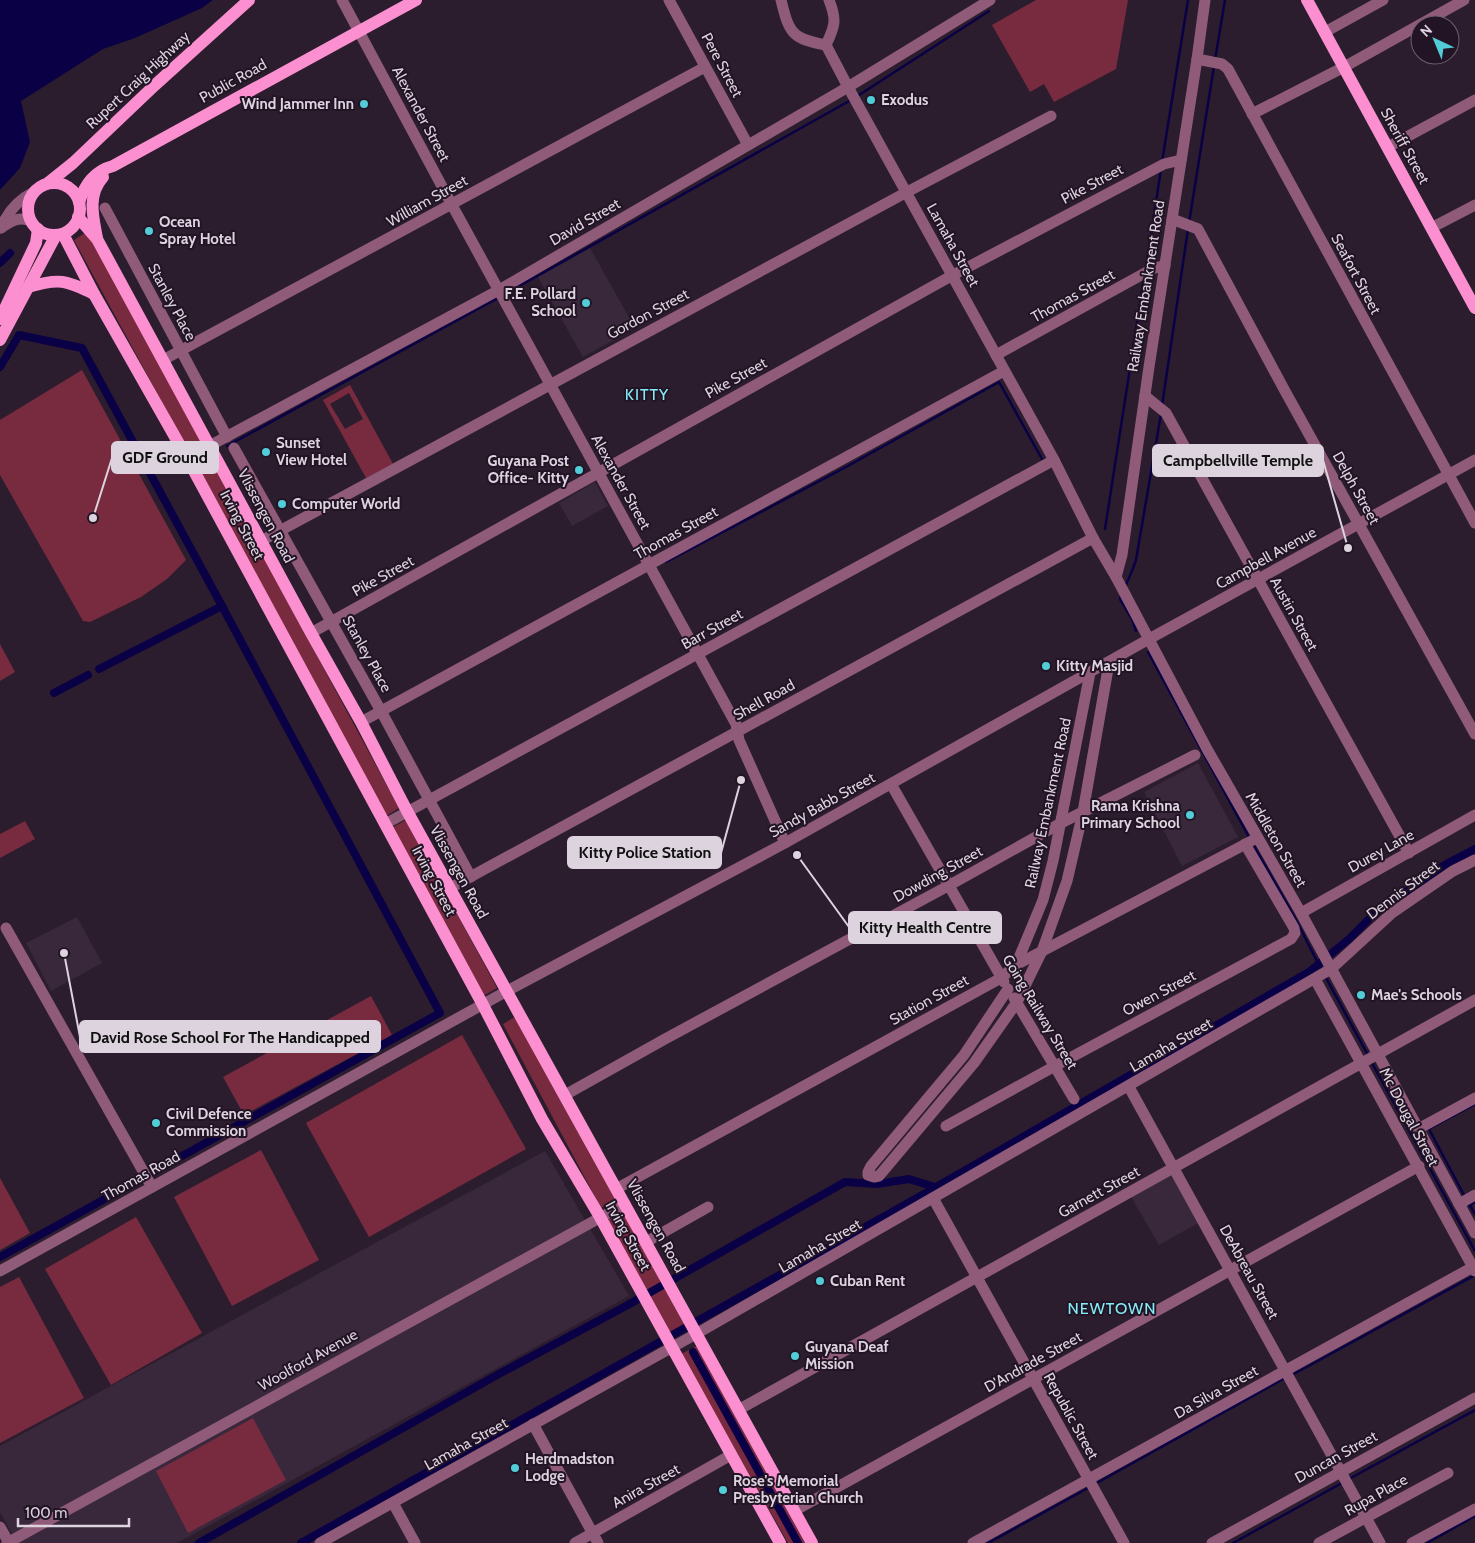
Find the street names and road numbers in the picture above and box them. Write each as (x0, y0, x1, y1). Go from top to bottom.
street label: Rupert Craig Highway (82, 27, 194, 133)
street label: Pere Street (698, 30, 746, 100)
street label: Public Road (196, 55, 270, 107)
street label: Alexander Street (388, 63, 454, 165)
street label: Sheriff Street (1377, 105, 1433, 187)
street label: Pike Street (1058, 160, 1126, 208)
street label: William Street (383, 171, 471, 231)
street label: David Street (546, 195, 624, 249)
street label: Railway Embankment Road (1124, 199, 1168, 373)
street label: Lamaha Street (923, 200, 983, 290)
street label: Seafort Street (1327, 231, 1385, 317)
street label: Stanley Place (144, 260, 200, 344)
street label: Thomas Street (1028, 266, 1118, 326)
street label: Gordon Street (604, 285, 692, 343)
street label: Pike Street (702, 354, 770, 402)
street label: Alexander Street (588, 431, 654, 533)
street label: Delph Street (1329, 448, 1383, 528)
street label: Vlissengen Road (234, 466, 298, 566)
street label: Irving Street (216, 487, 268, 563)
street label: Thomas Street (631, 503, 721, 563)
street label: Campbell Avenue (1213, 523, 1320, 593)
street label: Pike Street (349, 552, 417, 600)
street label: Austin Street (1266, 574, 1322, 654)
street label: Barr Street (678, 605, 746, 653)
street label: Stanley Place (339, 613, 396, 696)
street label: Shell Road (730, 676, 798, 724)
street label: Railway Embankment Road (1021, 716, 1075, 890)
street label: Sandy Babb Street (766, 768, 878, 842)
street label: Middleton Street (1242, 789, 1310, 891)
street label: Vlissengen Road (426, 822, 492, 922)
street label: Durey Lane (1345, 825, 1417, 876)
street label: Dowding Street (890, 842, 986, 906)
street label: Irving Street (408, 843, 460, 919)
street label: Dennis Street (1363, 857, 1443, 923)
street label: Going Railway Street (999, 951, 1081, 1073)
street label: Owen Street (1119, 966, 1199, 1020)
street label: Station Street (886, 971, 972, 1029)
street label: Lamaha Street (1127, 1014, 1215, 1076)
street label: Mc Dougal Street (1375, 1065, 1443, 1169)
street label: Thomas Road (99, 1147, 183, 1205)
street label: Garnett Street (1055, 1162, 1143, 1222)
street label: Vlissengen Road (623, 1176, 689, 1276)
street label: Irving Street (602, 1198, 654, 1274)
street label: Lamaha Street (776, 1215, 864, 1277)
street label: DeAbreau Street (1216, 1222, 1282, 1322)
street label: Woolford Avenue (255, 1325, 361, 1395)
street label: D'Andrade Street (981, 1328, 1085, 1396)
street label: Da Silva Street (1171, 1362, 1261, 1422)
street label: Republic Street (1040, 1369, 1102, 1463)
street label: Lamaha Street (421, 1414, 511, 1474)
street label: Duncan Street (1292, 1427, 1380, 1487)
street label: Anira Street (609, 1460, 683, 1512)
street label: Rupa Place (1341, 1470, 1411, 1520)

